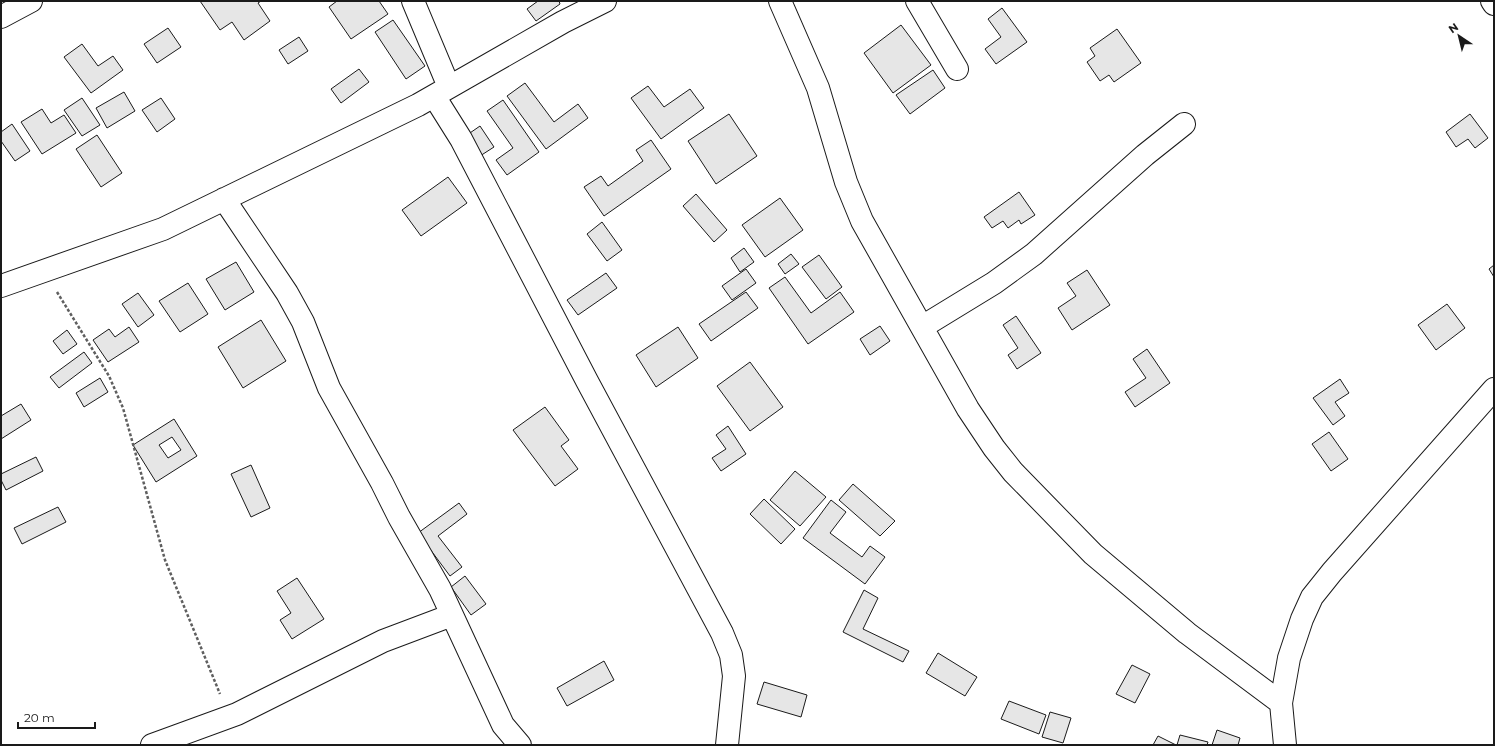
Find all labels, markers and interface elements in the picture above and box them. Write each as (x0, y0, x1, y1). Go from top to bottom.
north arrow (1439, 16, 1479, 56)
text: N (1446, 20, 1461, 36)
scale bar (18, 704, 95, 730)
text: 20 m (24, 710, 55, 725)

